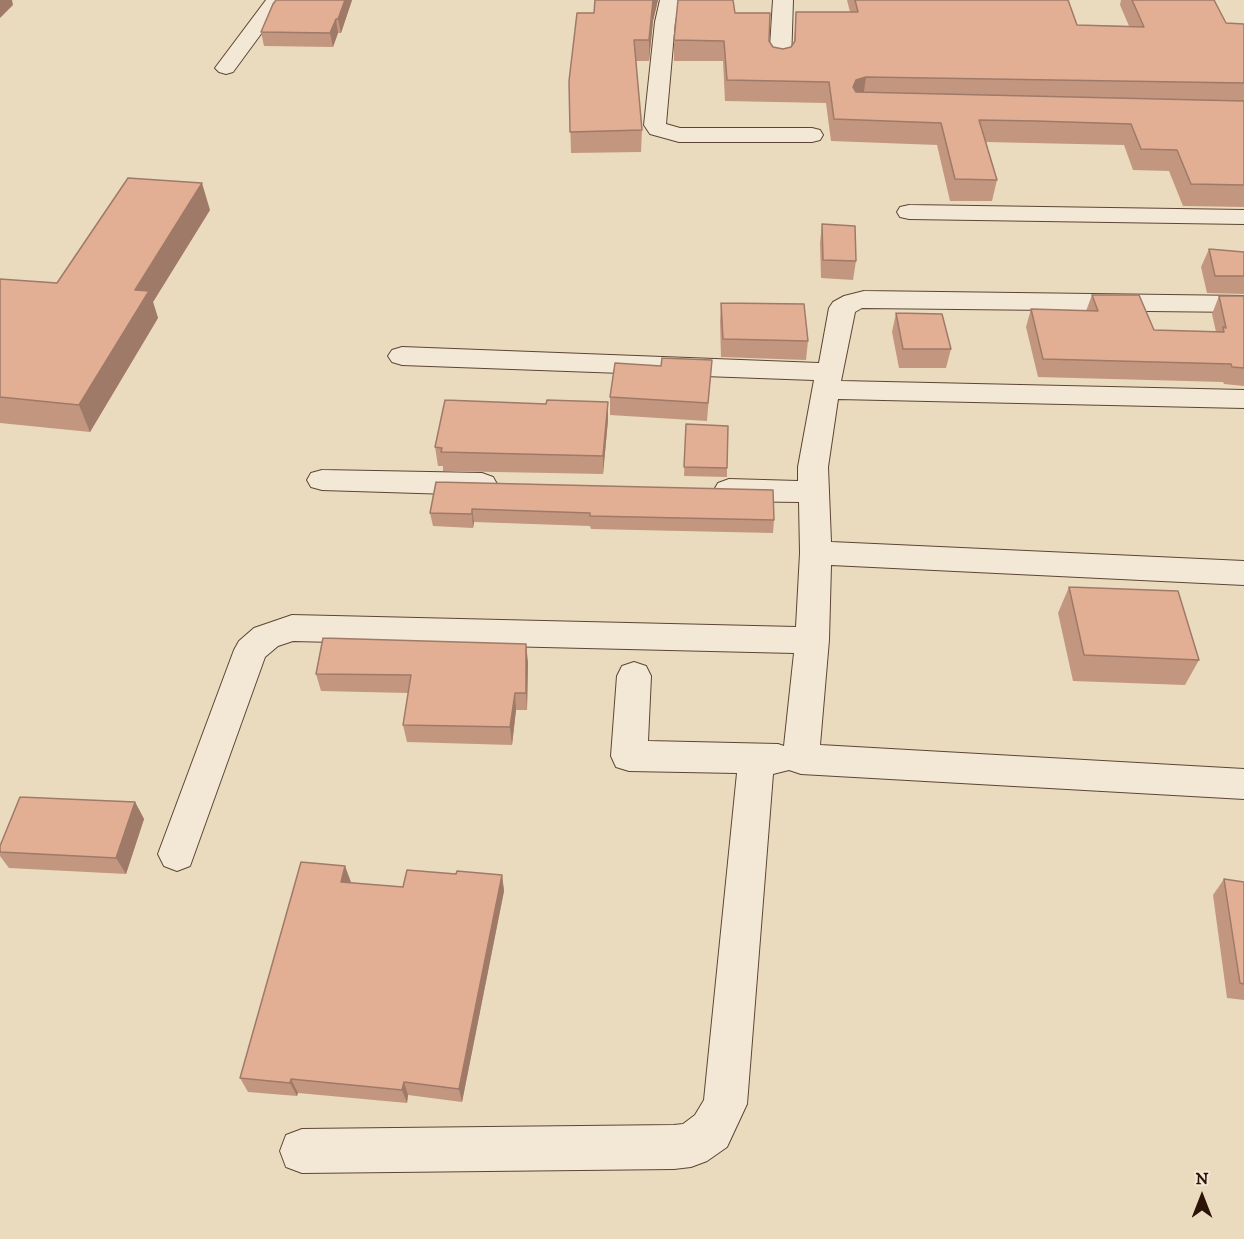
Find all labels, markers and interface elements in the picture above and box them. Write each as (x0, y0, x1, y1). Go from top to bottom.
north arrow (1172, 1167, 1232, 1227)
text: N (1195, 1169, 1209, 1189)

